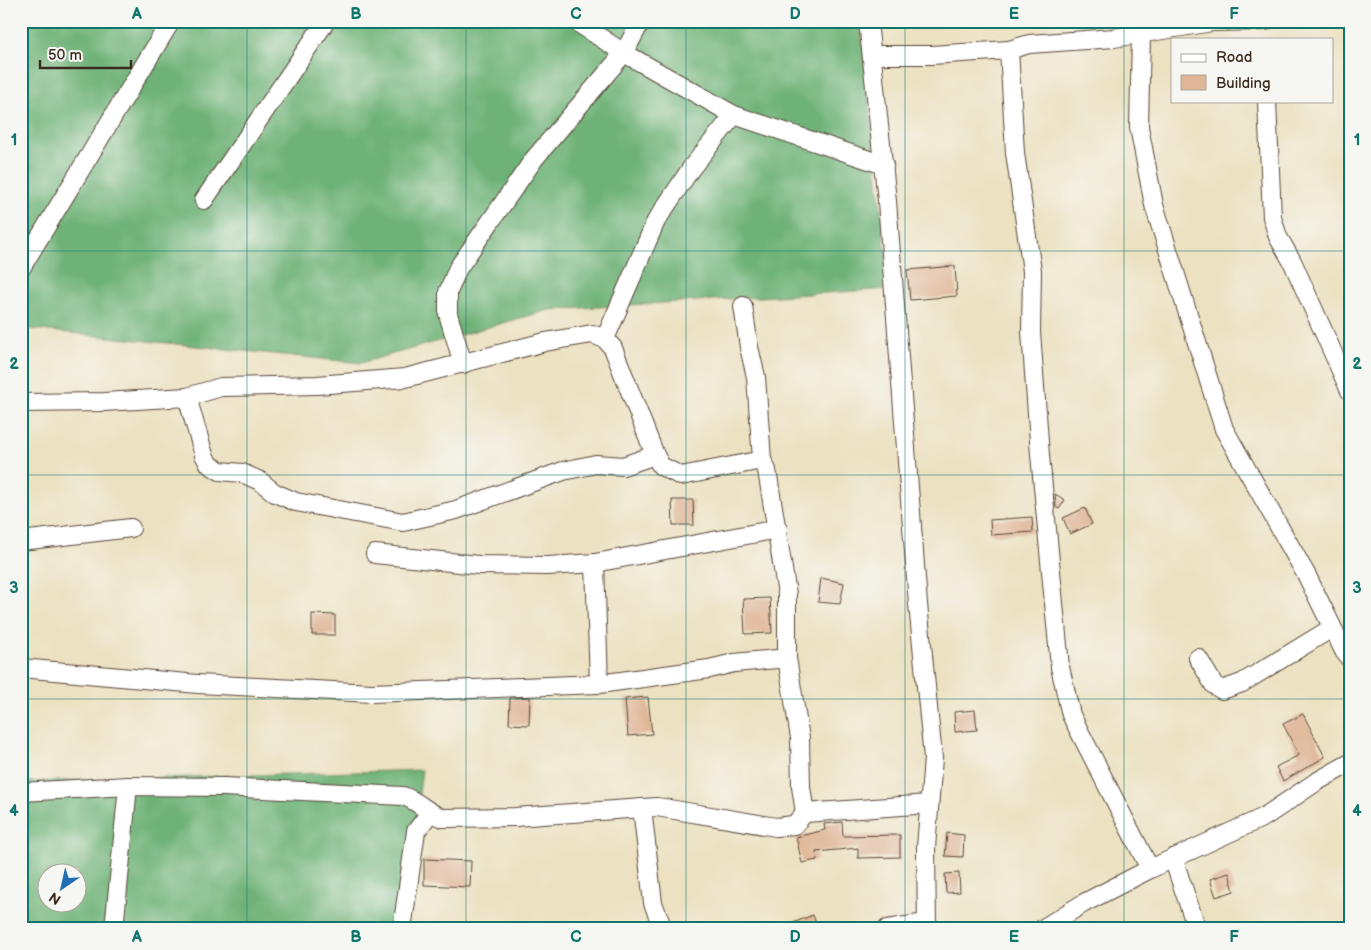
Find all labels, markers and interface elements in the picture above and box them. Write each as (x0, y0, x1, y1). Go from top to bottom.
text: A (131, 5, 142, 24)
text: B (350, 5, 362, 24)
text: C (570, 5, 582, 24)
text: D (789, 5, 801, 24)
text: E (1009, 5, 1019, 24)
text: F (1229, 5, 1239, 24)
scale bar (40, 38, 131, 70)
legend (1171, 38, 1334, 102)
text: 50 m (48, 46, 82, 65)
text: Road (1216, 48, 1252, 67)
text: Building (1216, 74, 1271, 93)
text: 1 (11, 131, 17, 150)
text: 1 (1354, 131, 1360, 150)
text: 2 (9, 355, 19, 374)
text: 2 (1352, 355, 1362, 374)
text: 3 (9, 579, 19, 598)
text: 3 (1352, 579, 1362, 598)
text: 4 (9, 802, 19, 821)
text: 4 (1352, 802, 1362, 821)
north arrow (38, 862, 88, 912)
text: N (46, 888, 64, 908)
text: A (131, 928, 142, 947)
text: B (350, 928, 362, 947)
text: C (570, 928, 582, 947)
text: D (789, 928, 801, 947)
text: E (1009, 928, 1019, 947)
text: F (1229, 928, 1239, 947)

